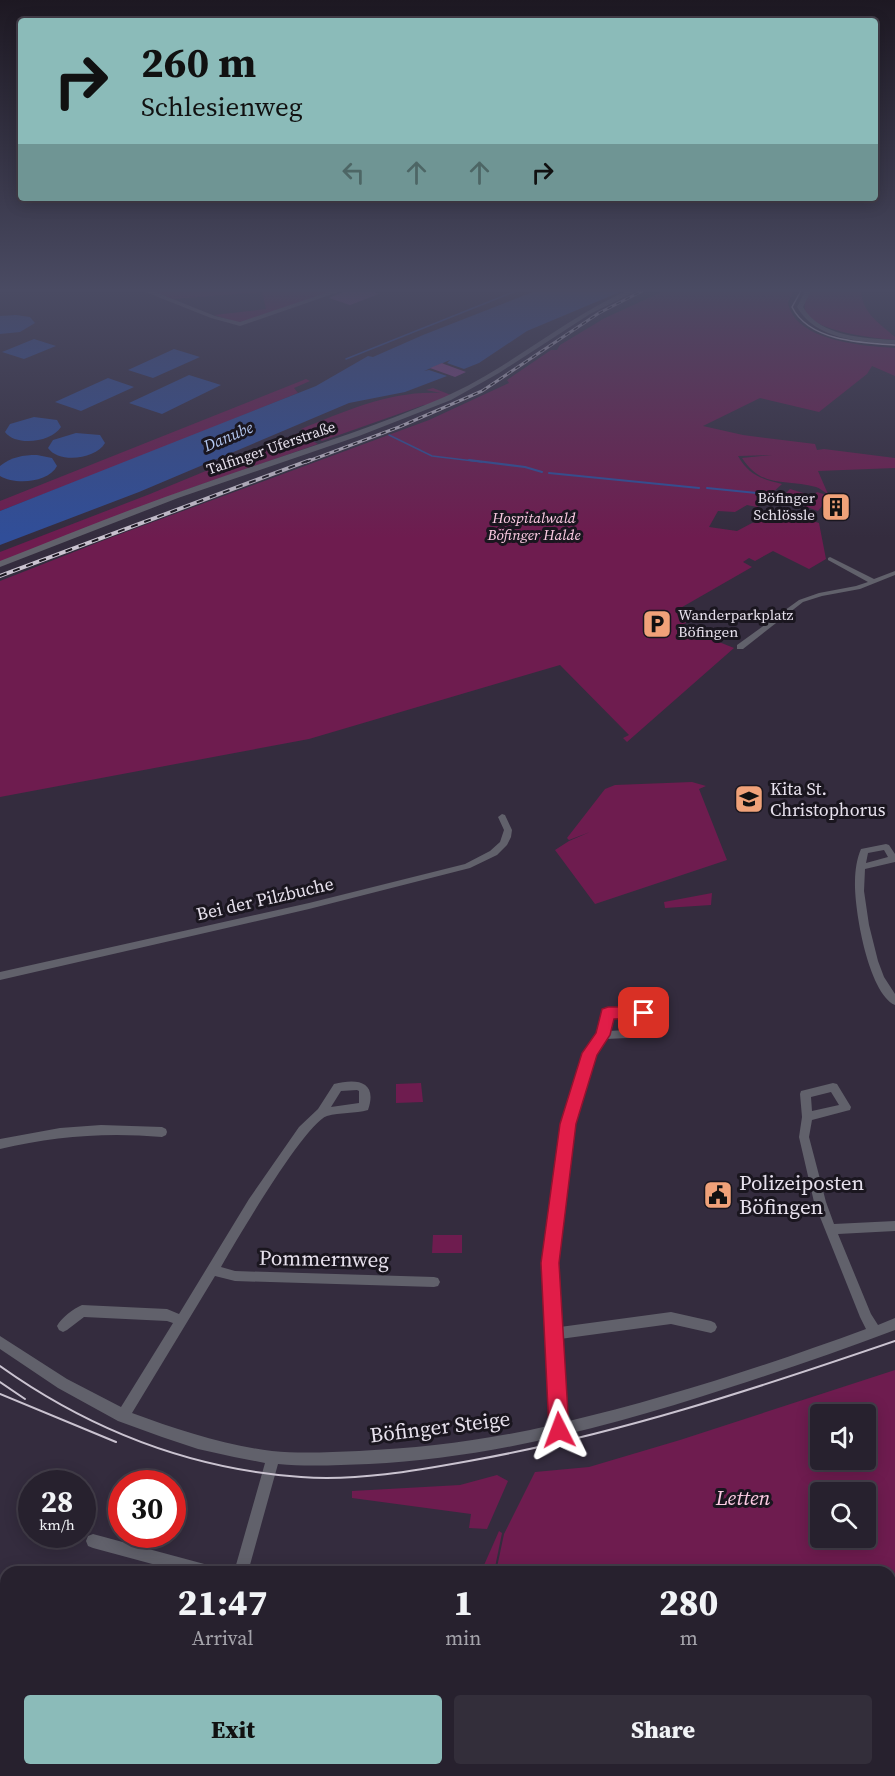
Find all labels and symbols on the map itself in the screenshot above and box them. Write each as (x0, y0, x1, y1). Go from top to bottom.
street label: Talfinger Uferstraße (204, 415, 338, 479)
water label: Danube (199, 416, 257, 457)
place label: Böfinger Schlössle (753, 487, 816, 525)
building icon: Böfinger Schlössle (820, 491, 852, 523)
park label: Hospitalwald Böfinger Halde (486, 507, 581, 545)
place label: Wanderparkplatz Böfingen (678, 604, 793, 642)
parking icon: Wanderparkplatz Böfingen (641, 608, 673, 640)
place label: Kita St. Christophorus (770, 776, 886, 822)
school or university icon: Kita St. Christophorus (733, 783, 765, 815)
street label: Bei der Pilzbuche (194, 871, 336, 926)
pin (618, 987, 669, 1038)
place label: Polizeiposten Böfingen (739, 1168, 865, 1221)
public building icon: Polizeiposten Böfingen (702, 1179, 734, 1211)
street label: Pommernweg (259, 1243, 389, 1274)
position arrow (527, 1398, 591, 1462)
street label: Böfinger Steige (368, 1404, 512, 1449)
speed limit sign: 30 (108, 1470, 186, 1548)
park label: Letten (715, 1483, 771, 1512)

